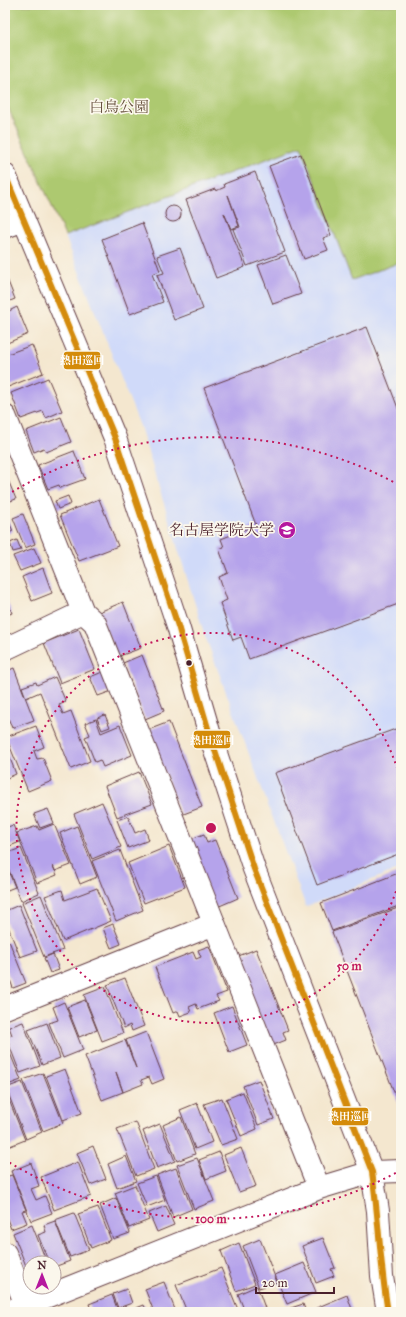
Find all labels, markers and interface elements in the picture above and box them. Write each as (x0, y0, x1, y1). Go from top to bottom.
park label: 白鳥公園 (89, 98, 149, 116)
line badge: 熱田巡回 (63, 351, 101, 370)
text: 熱田巡回 (60, 354, 104, 367)
school or university icon: 名古屋学院大学 (277, 520, 297, 540)
place label: 名古屋学院大学 (169, 521, 274, 539)
unlabelled marker (184, 658, 194, 668)
line badge: 熱田巡回 (193, 730, 231, 749)
text: 熱田巡回 (190, 734, 234, 747)
centre of rings (204, 821, 218, 835)
text: 50 m (336, 959, 363, 973)
line badge: 熱田巡回 (331, 1107, 369, 1126)
text: 熱田巡回 (328, 1110, 372, 1123)
text: 100 m (195, 1212, 228, 1226)
north arrow (22, 1255, 62, 1295)
text: N (37, 1259, 47, 1272)
scale bar (256, 1269, 334, 1295)
text: 20 m (262, 1276, 288, 1290)

